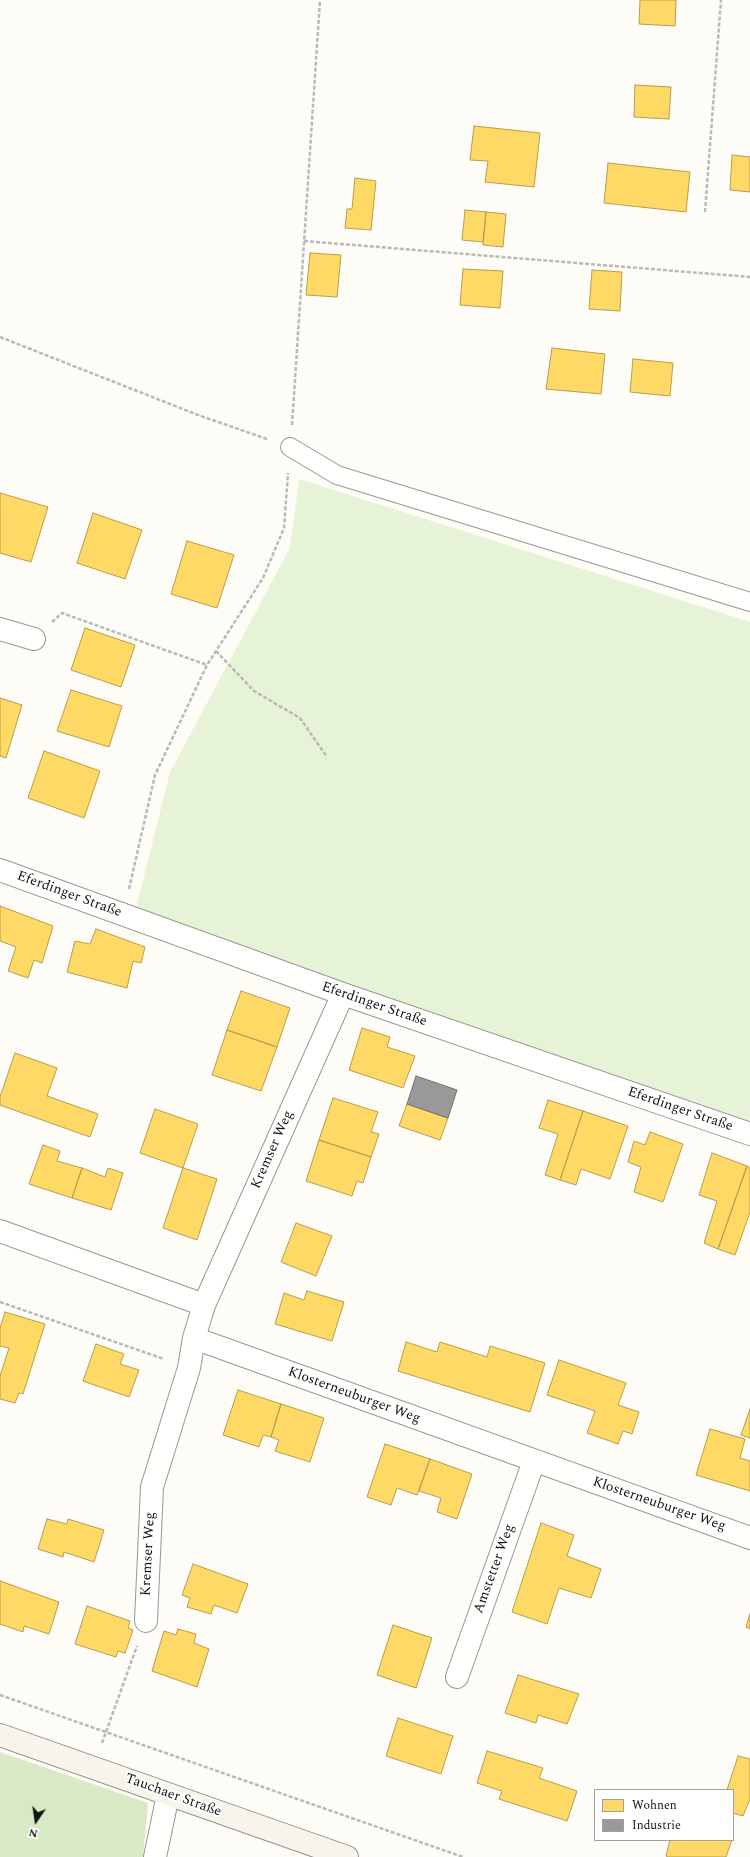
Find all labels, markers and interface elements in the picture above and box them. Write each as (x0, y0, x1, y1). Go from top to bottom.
street label: Eferdinger Straße (14, 868, 124, 922)
street label: Eferdinger Straße (319, 979, 429, 1031)
street label: Eferdinger Straße (625, 1084, 735, 1136)
street label: Kremser Weg (248, 1108, 298, 1192)
street label: Klosterneuburger Weg (285, 1364, 423, 1428)
street label: Klosterneuburger Weg (590, 1474, 728, 1536)
street label: Kremser Weg (138, 1512, 160, 1596)
street label: Amstetter Weg (471, 1522, 519, 1616)
street label: Tauchaer Straße (122, 1771, 224, 1821)
legend (594, 1789, 734, 1841)
text: Wohnen (632, 1796, 677, 1815)
north arrow (16, 1801, 56, 1841)
text: Industrie (632, 1816, 681, 1835)
text: N (27, 1824, 39, 1842)

